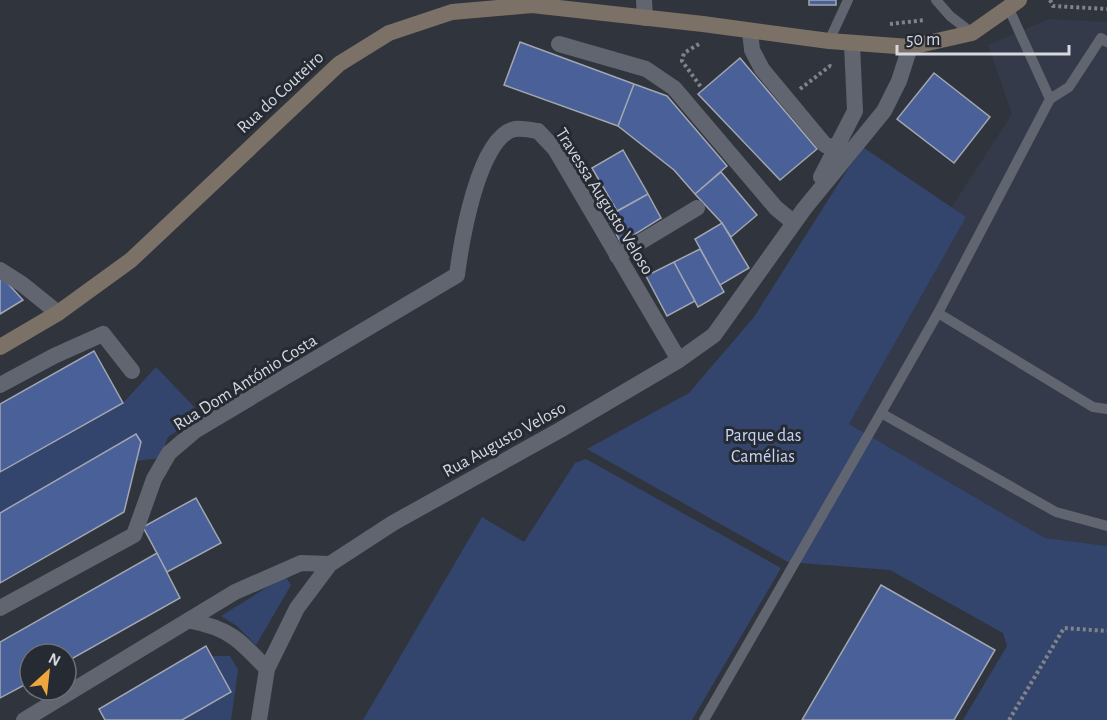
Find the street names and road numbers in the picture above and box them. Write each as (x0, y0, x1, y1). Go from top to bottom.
street label: Rua do Couteiro (234, 48, 328, 137)
street label: Travessa Augusto Veloso (552, 125, 657, 278)
street label: Rua Dom António Costa (171, 331, 320, 434)
street label: Rua Augusto Veloso (440, 399, 569, 481)

